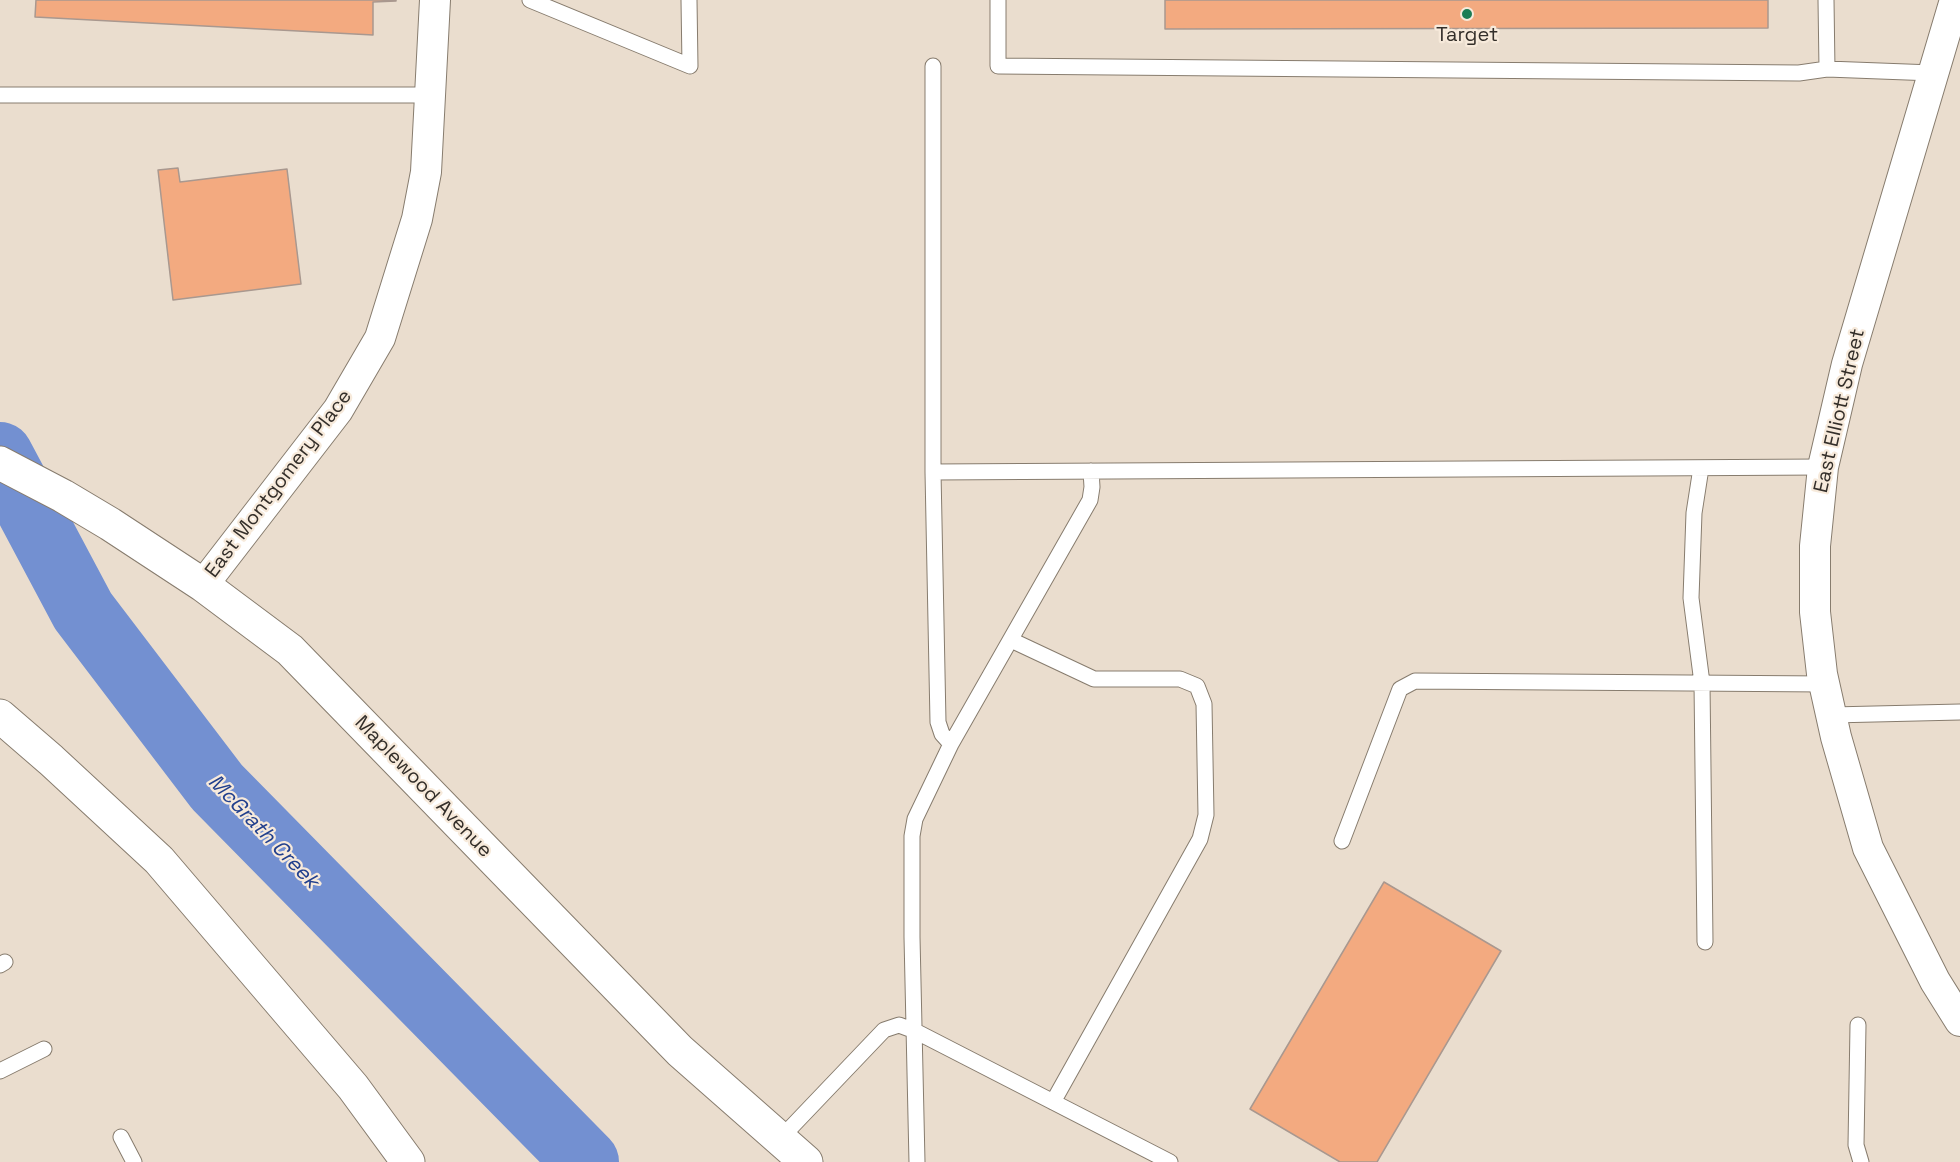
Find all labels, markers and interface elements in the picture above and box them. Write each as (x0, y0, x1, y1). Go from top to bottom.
marker: Target (1460, 7, 1474, 21)
place label: Target (1436, 24, 1498, 48)
street label: East Elliott Street (1809, 327, 1871, 495)
street label: East Montgomery Place (201, 385, 357, 583)
street label: Maplewood Avenue (349, 711, 497, 863)
water label: McGrath Creek (202, 770, 324, 894)

